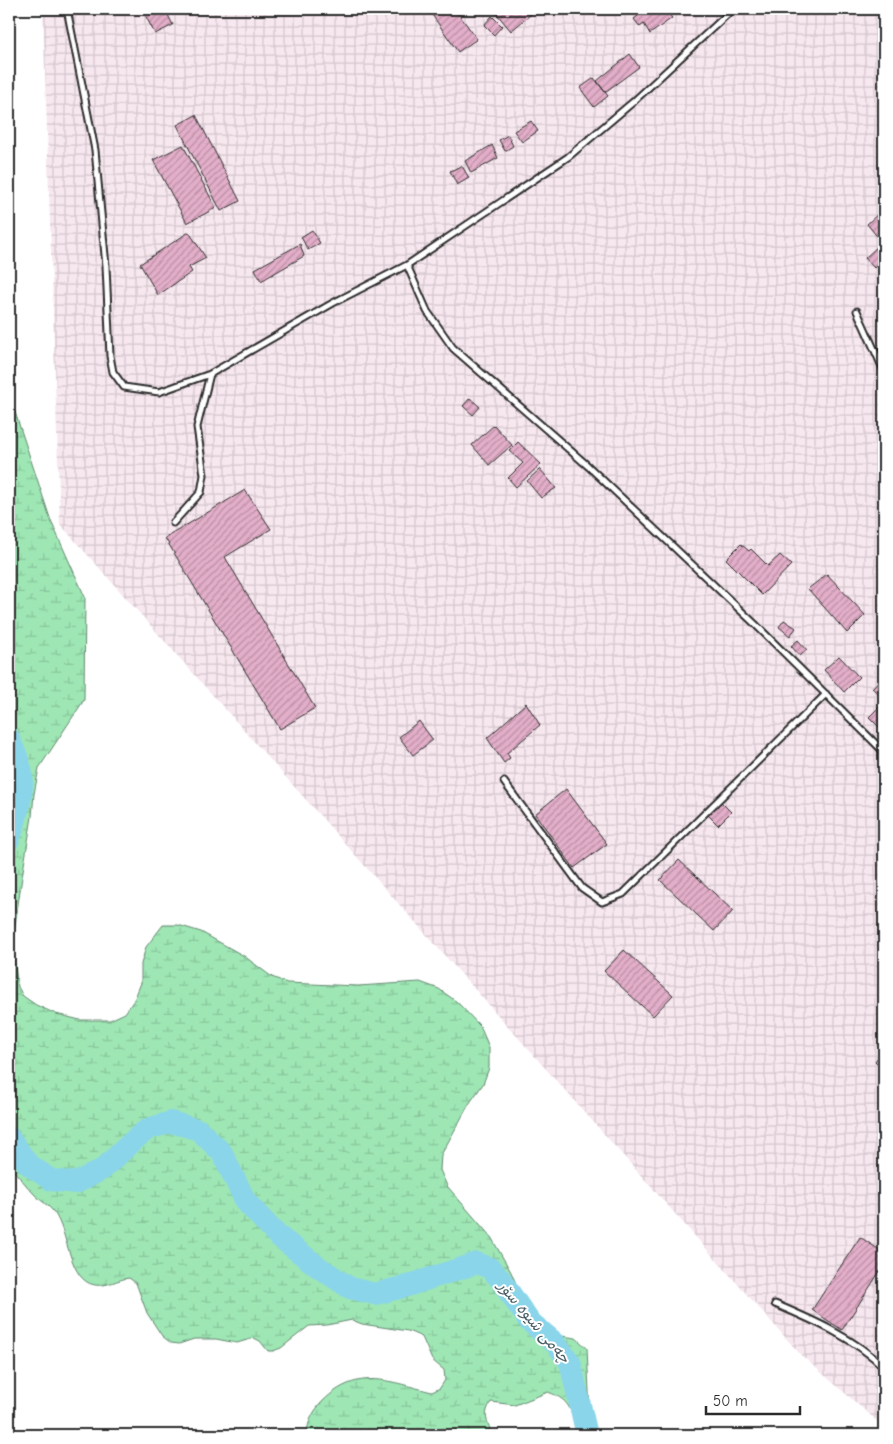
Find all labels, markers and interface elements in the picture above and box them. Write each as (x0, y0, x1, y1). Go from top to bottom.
water label: چەمی شیوە سۆر (492, 1276, 574, 1368)
scale bar (706, 1384, 799, 1416)
text: 50 m (713, 1392, 748, 1410)

